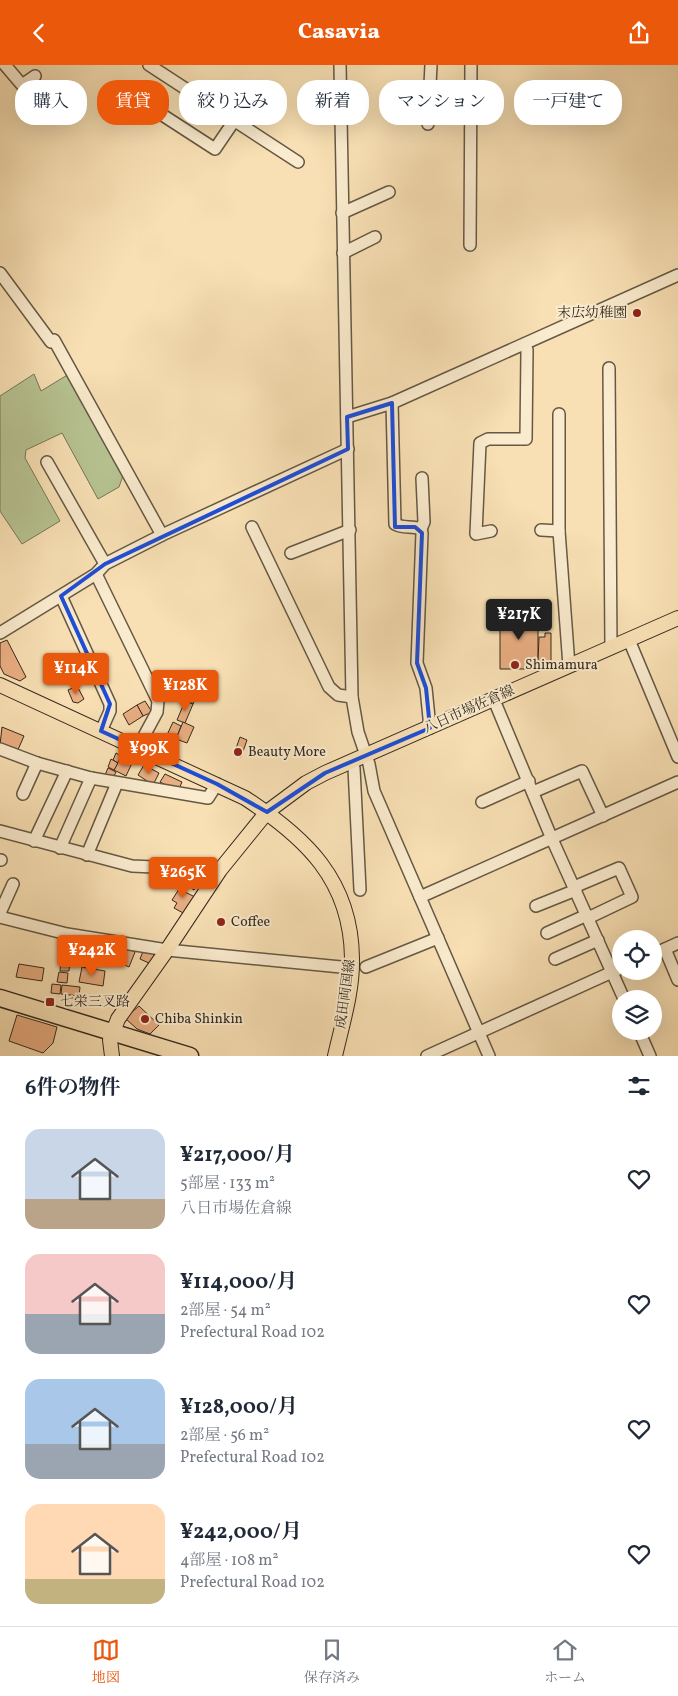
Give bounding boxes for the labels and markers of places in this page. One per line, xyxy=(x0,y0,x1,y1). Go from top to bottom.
place label: 末広幼稚園 xyxy=(557,304,627,323)
marker: 末広幼稚園 xyxy=(631,307,643,319)
pin: ¥217K xyxy=(484,599,554,641)
pin: ¥114K xyxy=(41,653,111,695)
place label: Shimamura xyxy=(525,656,598,675)
marker: Shimamura xyxy=(509,659,521,671)
pin: ¥128K xyxy=(150,669,220,712)
pin: ¥99K xyxy=(119,733,179,775)
place label: Beauty More xyxy=(248,743,326,762)
marker: Beauty More xyxy=(232,746,244,758)
pin: ¥265K xyxy=(148,857,218,899)
place label: Coffee xyxy=(231,913,271,932)
marker: Coffee xyxy=(215,916,227,928)
pin: ¥242K xyxy=(57,935,127,977)
place label: 七栄三叉路 xyxy=(60,993,130,1012)
marker: 七栄三叉路 xyxy=(44,996,56,1008)
place label: Chiba Shinkin xyxy=(155,1010,243,1029)
marker: Chiba Shinkin xyxy=(139,1013,151,1025)

